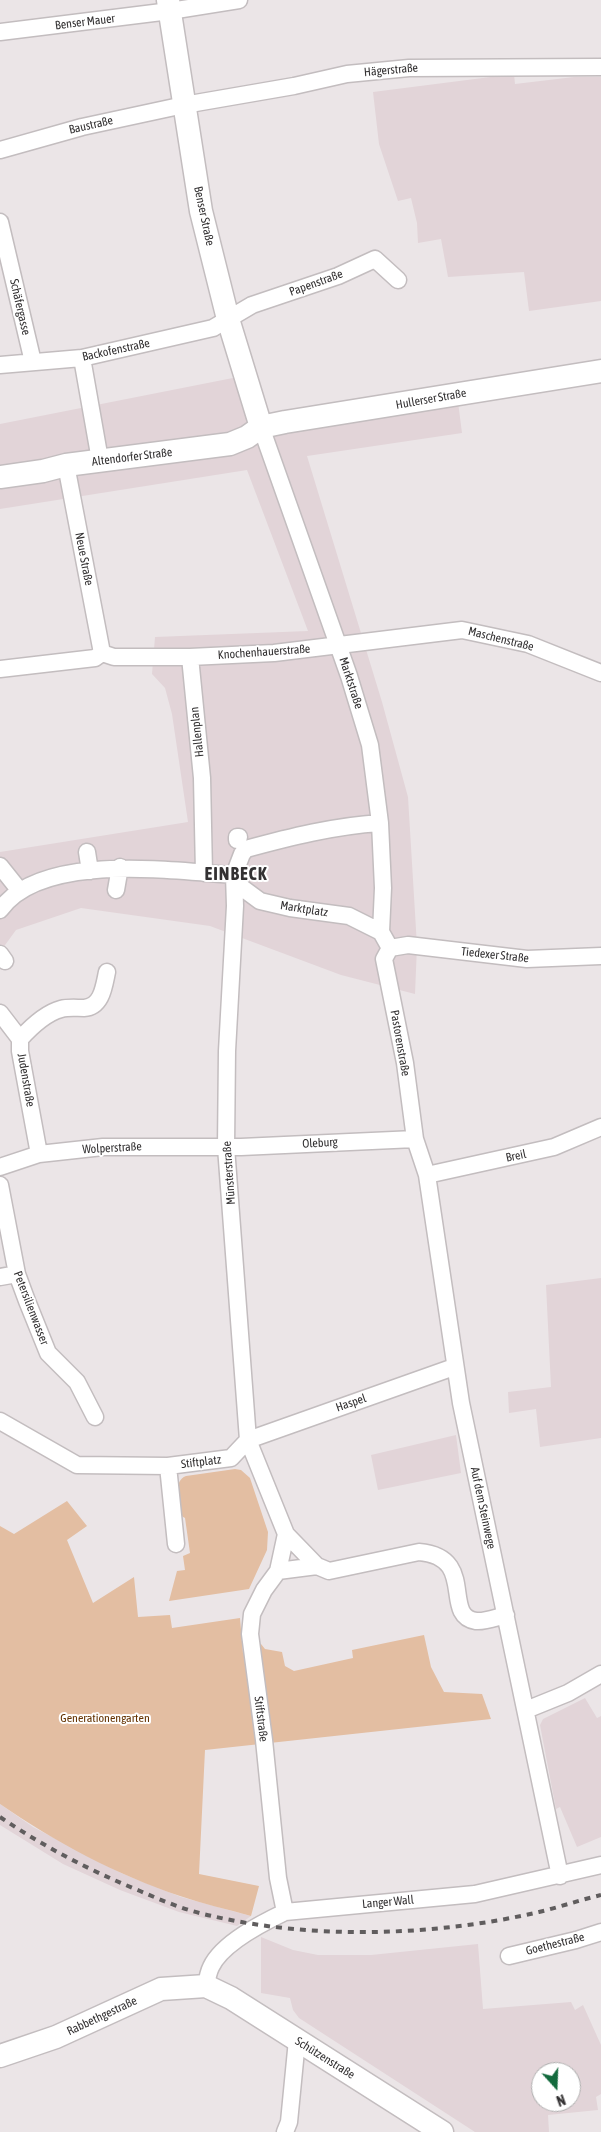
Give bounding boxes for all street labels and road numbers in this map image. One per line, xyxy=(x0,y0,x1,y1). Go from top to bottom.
street label: Benser Mauer xyxy=(54,11,116,33)
street label: Hägerstraße xyxy=(363,60,419,80)
street label: Baustraße xyxy=(68,113,114,137)
street label: Benser Straße xyxy=(191,185,217,247)
street label: Papenstraße xyxy=(287,267,345,299)
street label: Schäfergasse xyxy=(7,277,33,337)
street label: Backofenstraße xyxy=(81,336,151,364)
street label: Hullerser Straße xyxy=(395,386,467,412)
street label: Altendorfer Straße xyxy=(91,445,173,469)
street label: Neue Straße xyxy=(72,531,96,587)
street label: Maschenstraße xyxy=(467,624,535,654)
street label: Knochenhauerstraße xyxy=(217,642,311,662)
street label: Marktstraße xyxy=(336,655,366,711)
street label: Hallenplan xyxy=(187,706,207,758)
street label: Marktplatz xyxy=(279,898,329,920)
street label: Tiedexer Straße xyxy=(460,944,530,966)
street label: Pastorenstraße xyxy=(387,1009,413,1077)
street label: Judenstraße xyxy=(14,1052,38,1108)
street label: Oleburg xyxy=(302,1135,338,1151)
street label: Wolperstraße xyxy=(82,1139,142,1157)
street label: Münsterstraße xyxy=(220,1141,238,1205)
street label: Breil xyxy=(504,1147,528,1165)
street label: Petersilienwasser xyxy=(10,1269,52,1347)
street label: Haspel xyxy=(334,1391,368,1415)
street label: Stiftplatz xyxy=(180,1452,222,1472)
street label: Auf dem Steinwege xyxy=(467,1466,499,1550)
street label: Stiftstraße xyxy=(251,1695,271,1743)
street label: Langer Wall xyxy=(362,1893,414,1911)
street label: Goethestraße xyxy=(524,1930,586,1958)
street label: Rabbethgestraße xyxy=(65,1993,139,2039)
street label: Schützenstraße xyxy=(292,2034,358,2082)

